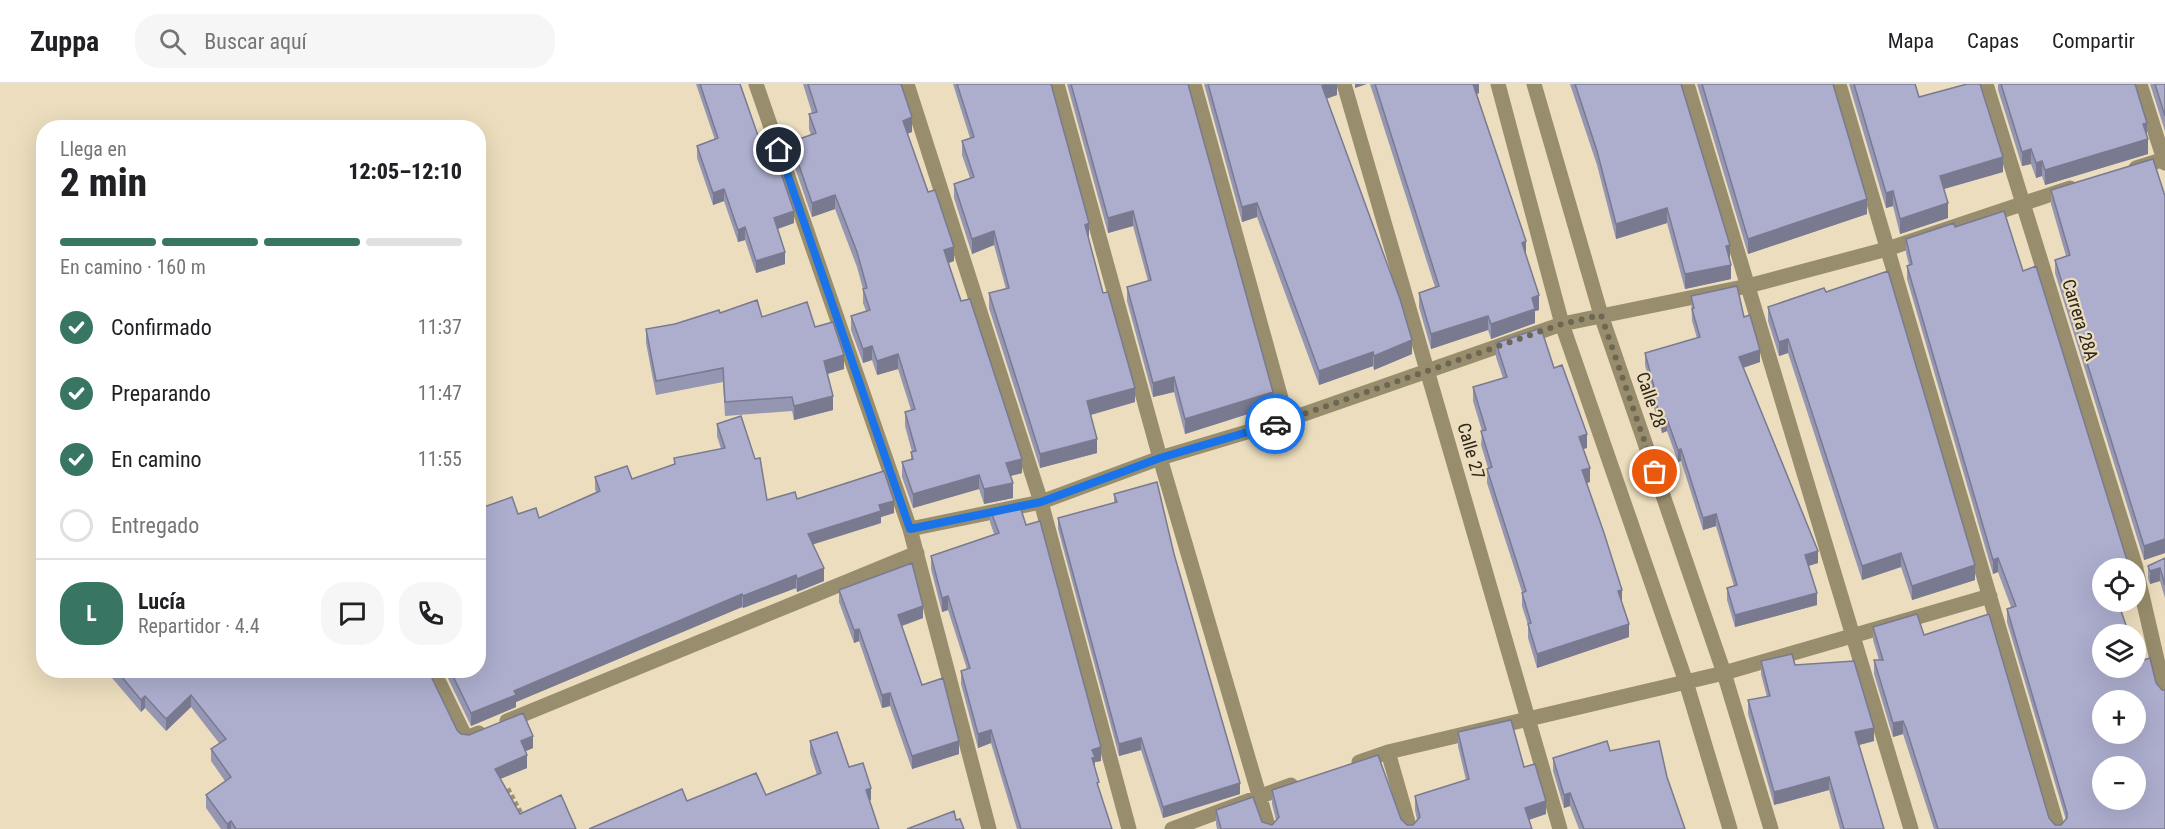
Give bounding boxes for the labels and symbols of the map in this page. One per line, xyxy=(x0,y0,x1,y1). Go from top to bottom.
pin xyxy=(753,124,804,175)
street label: Carrera 28A xyxy=(2058,277,2103,364)
street label: Calle 28 xyxy=(1632,369,1671,430)
courier xyxy=(1245,394,1305,454)
street label: Calle 27 xyxy=(1453,420,1490,481)
pin xyxy=(1629,446,1680,497)

